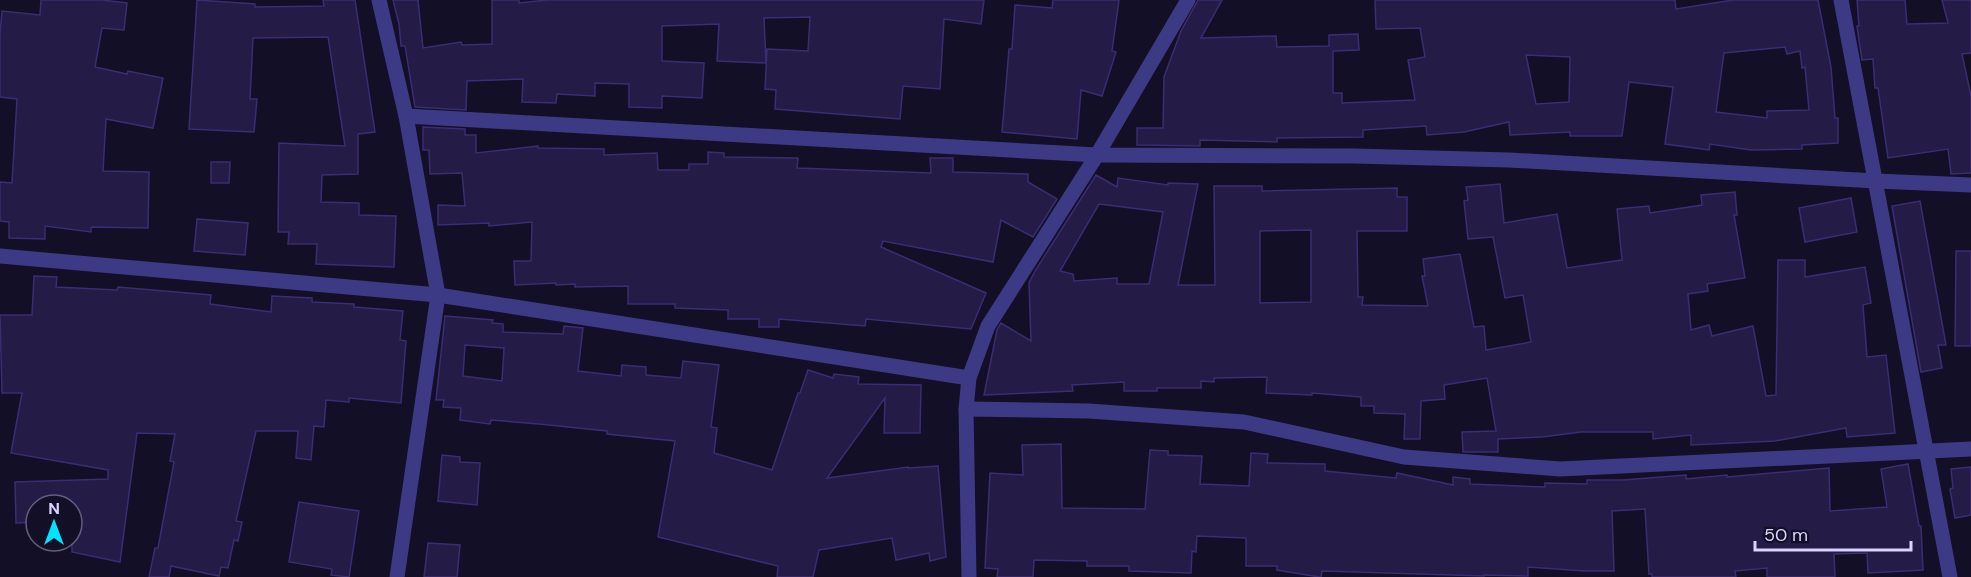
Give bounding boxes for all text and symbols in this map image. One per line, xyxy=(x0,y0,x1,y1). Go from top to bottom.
north arrow xyxy=(24,493,84,553)
text: N xyxy=(48,498,60,519)
scale bar xyxy=(1755,514,1911,552)
text: 50 m xyxy=(1764,523,1808,547)

